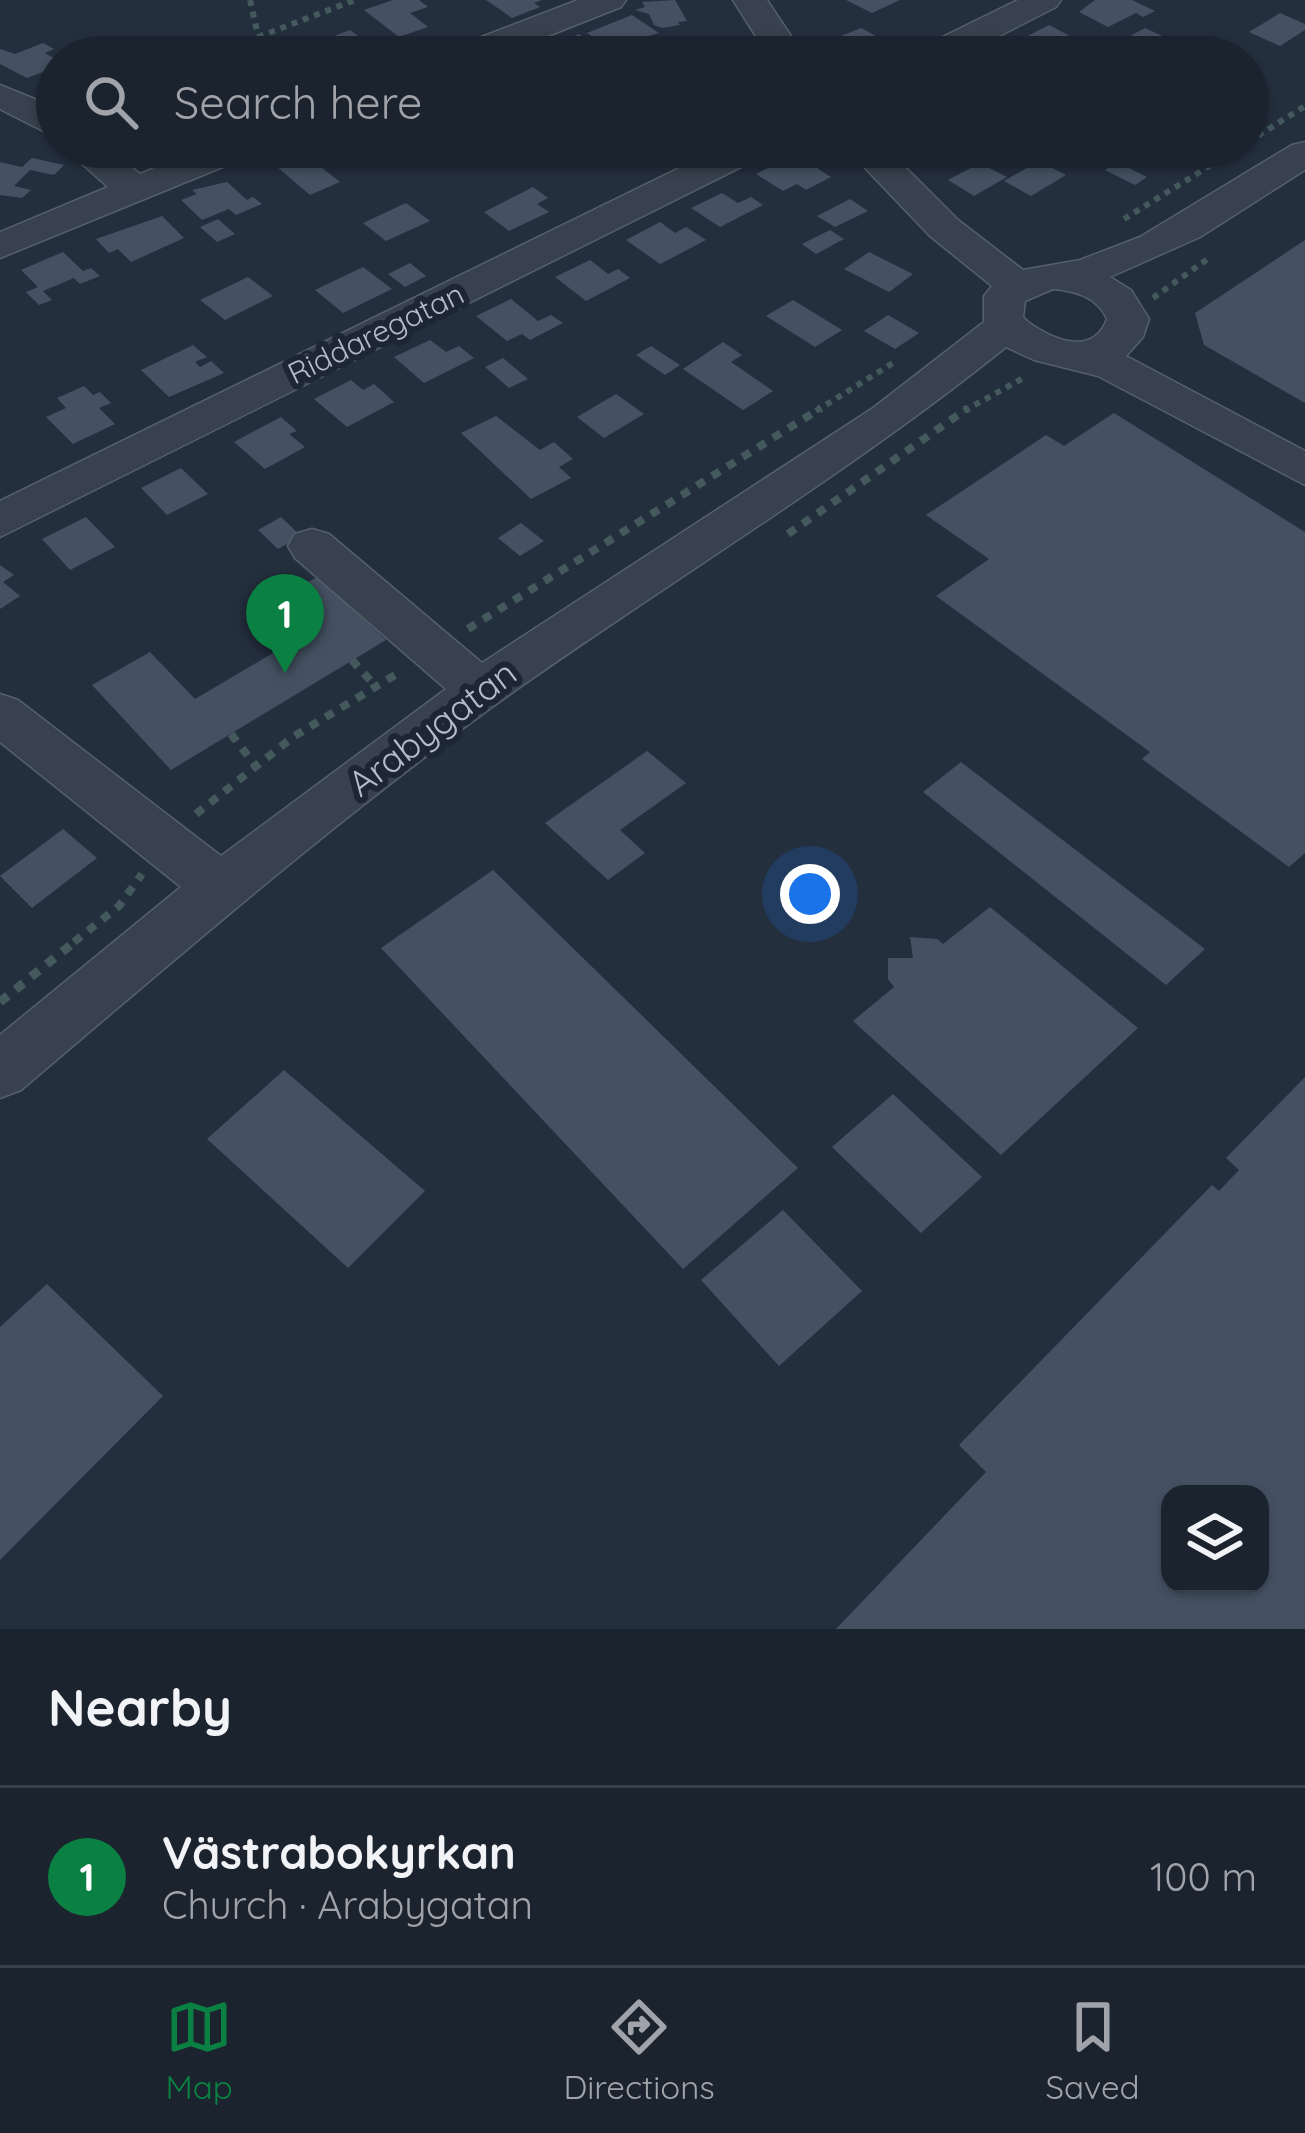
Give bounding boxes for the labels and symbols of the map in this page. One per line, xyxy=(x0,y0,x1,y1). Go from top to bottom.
street label: Riddaregatan xyxy=(281,274,470,392)
pin: 1 xyxy=(246,574,324,673)
street label: Arabygatan xyxy=(339,650,525,806)
your location xyxy=(780,864,840,924)

